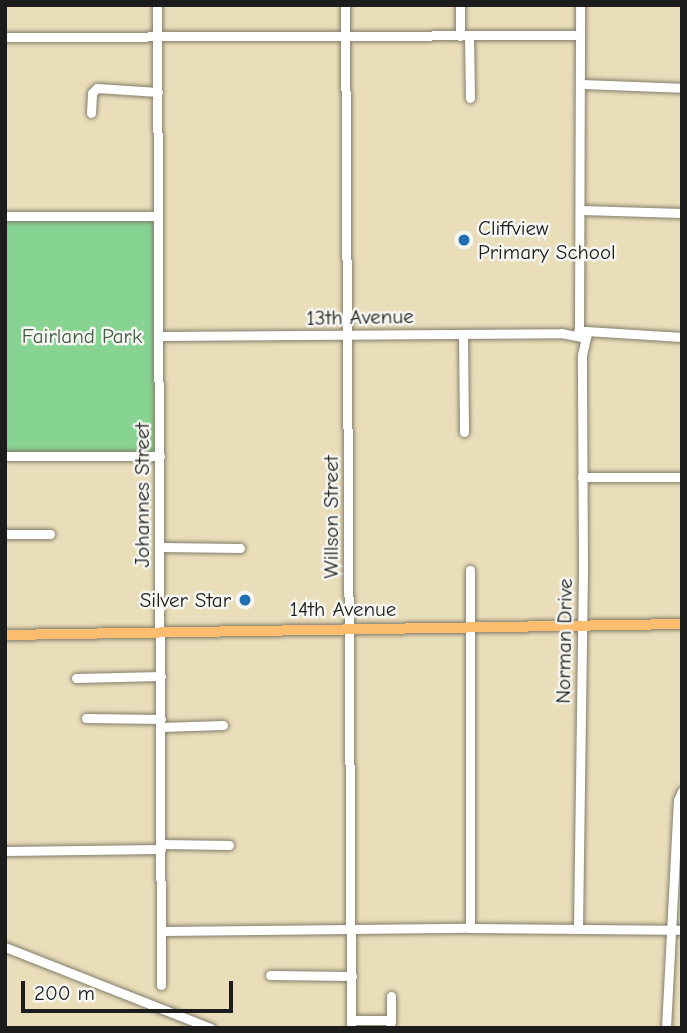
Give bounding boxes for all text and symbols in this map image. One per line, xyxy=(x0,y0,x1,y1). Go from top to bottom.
place label: Cliffview Primary School xyxy=(478,215,616,265)
marker: Cliffview Primary School xyxy=(456,232,472,248)
street label: 13th Avenue xyxy=(306,303,414,331)
park label: Fairland Park xyxy=(22,323,142,349)
street label: Johannes Street xyxy=(129,423,155,567)
street label: Willson Street xyxy=(318,455,344,579)
street label: Norman Drive xyxy=(550,578,578,704)
place label: Silver Star xyxy=(140,587,231,613)
marker: Silver Star xyxy=(237,592,253,608)
street label: 14th Avenue xyxy=(290,596,396,622)
scale bar xyxy=(24,967,236,1011)
text: 200 m xyxy=(34,981,95,1005)

